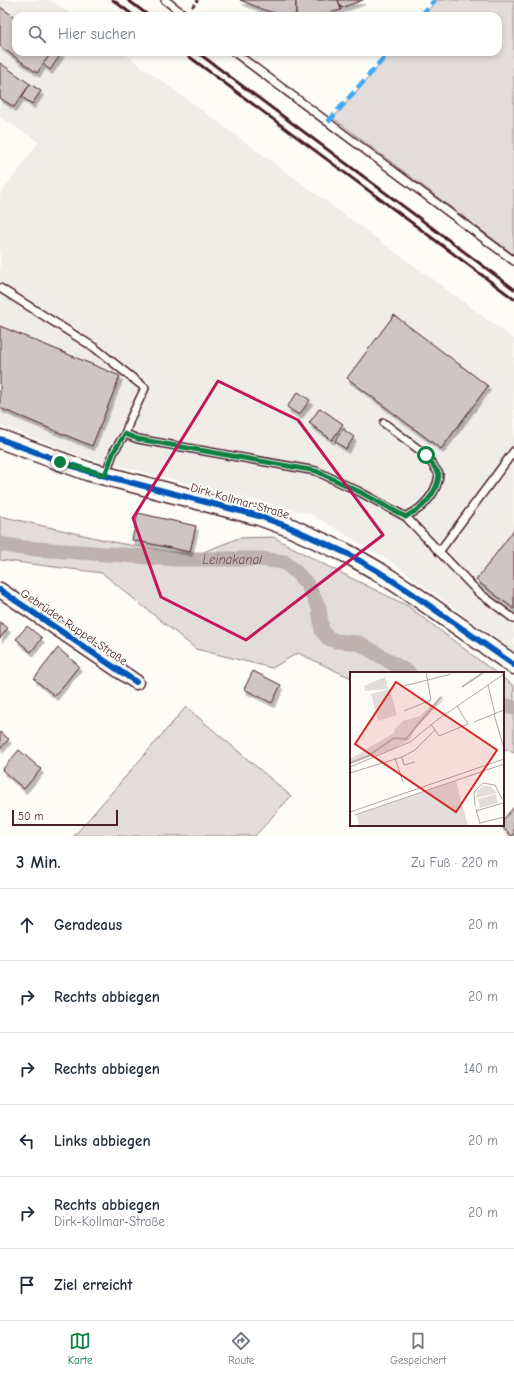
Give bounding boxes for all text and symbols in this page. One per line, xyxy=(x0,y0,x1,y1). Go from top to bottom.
search box xyxy=(12,12,502,56)
icon: search xyxy=(26,23,48,45)
text: Hier suchen xyxy=(58,25,136,43)
route start xyxy=(417,446,435,464)
route end xyxy=(51,453,69,471)
street label: Dirk-Kollmar-Straße xyxy=(189,480,291,522)
water label: Leinakanal xyxy=(202,551,263,567)
street label: Gebrüder-Ruppel-Straße xyxy=(18,586,130,668)
inset map xyxy=(350,672,504,826)
scale bar xyxy=(12,808,118,827)
text: 50 m xyxy=(18,810,43,823)
text: 3 Min. xyxy=(16,853,61,872)
text: Zu Fuß · 220 m xyxy=(411,855,498,870)
icon: ahead xyxy=(16,914,38,936)
text: Geradeaus xyxy=(54,916,122,934)
text: 20 m xyxy=(468,917,498,932)
icon: right xyxy=(16,986,38,1008)
text: Rechts abbiegen xyxy=(54,988,160,1006)
text: 20 m xyxy=(468,989,498,1004)
icon: right xyxy=(16,1058,38,1080)
text: Rechts abbiegen xyxy=(54,1060,160,1078)
text: 140 m xyxy=(464,1061,498,1076)
icon: left xyxy=(16,1130,38,1152)
text: Links abbiegen xyxy=(54,1132,151,1150)
text: 20 m xyxy=(468,1133,498,1148)
text: Rechts abbiegen xyxy=(54,1196,160,1214)
icon: right xyxy=(16,1202,38,1224)
text: 20 m xyxy=(468,1205,498,1220)
text: Dirk-Kollmar-Straße xyxy=(54,1214,165,1229)
icon: arrive xyxy=(16,1274,38,1296)
text: Ziel erreicht xyxy=(54,1276,132,1294)
tab: Karte xyxy=(68,1330,92,1367)
tab: Route xyxy=(228,1330,254,1367)
tab: Gespeichert xyxy=(390,1330,446,1367)

